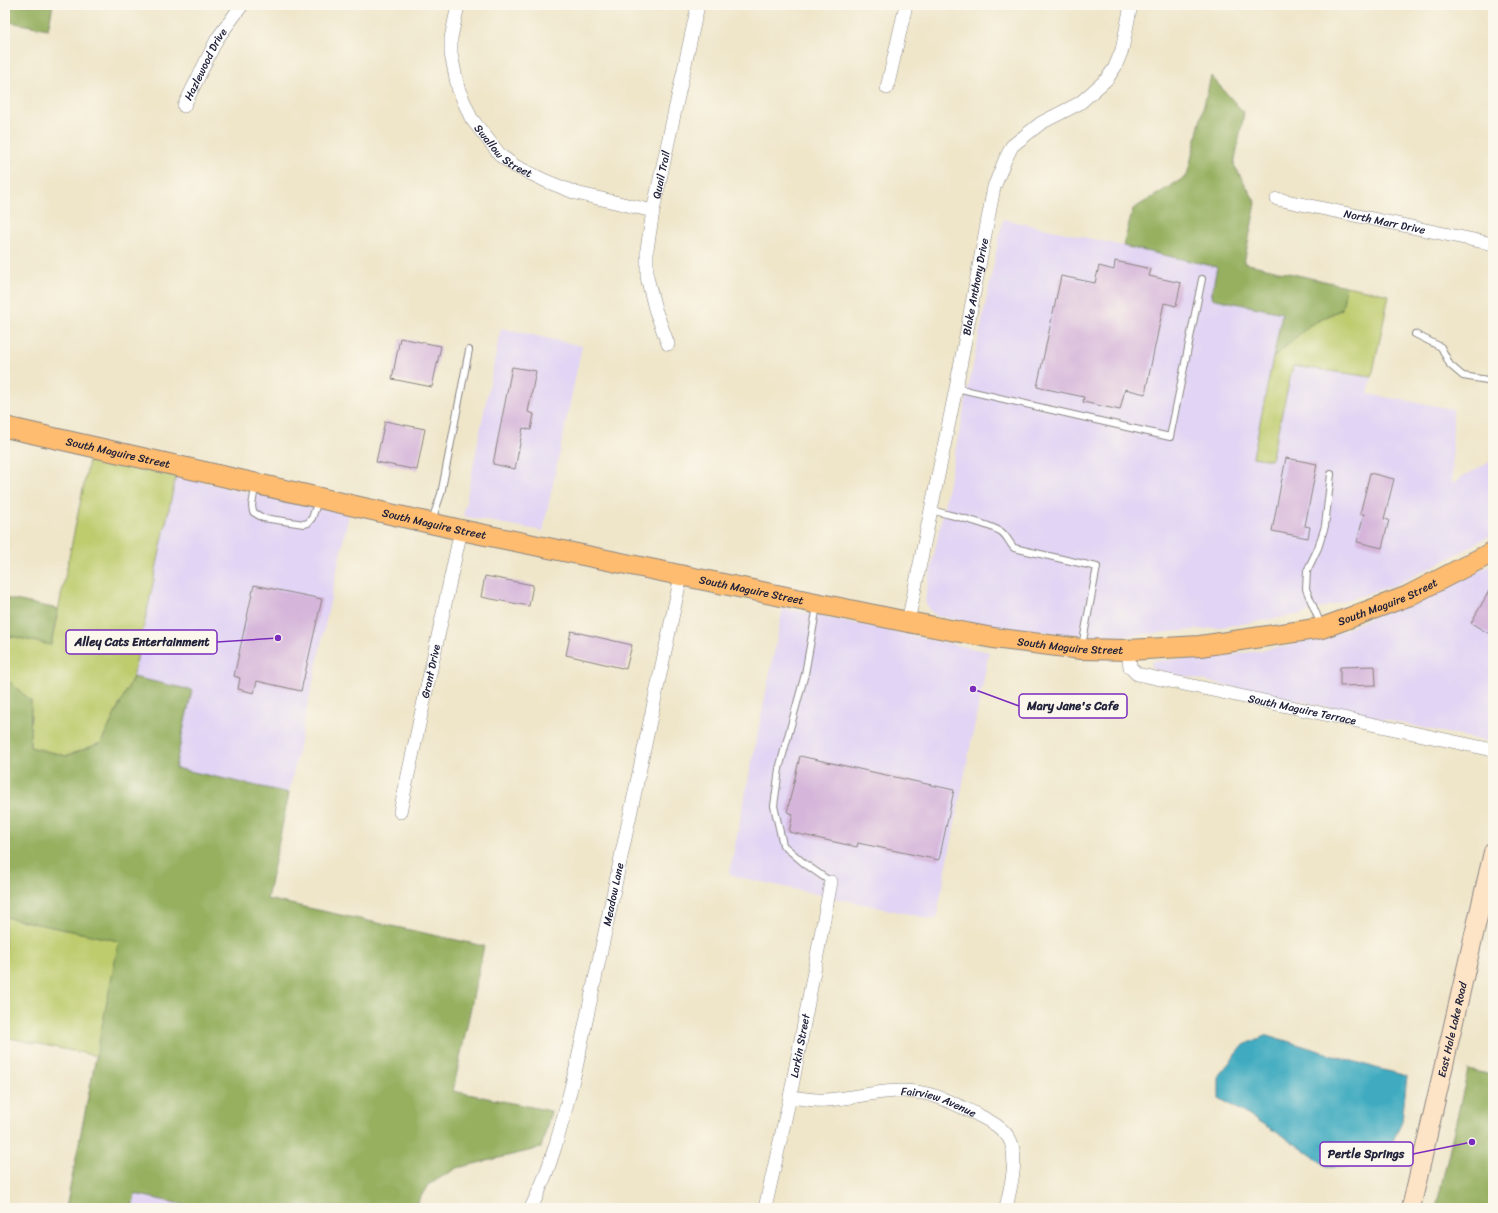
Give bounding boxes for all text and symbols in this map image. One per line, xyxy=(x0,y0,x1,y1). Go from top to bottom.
street label: Hazlewood Drive xyxy=(179,23,233,104)
street label: Swallow Street xyxy=(469,120,536,183)
street label: Quail Trail xyxy=(647,148,676,201)
street label: North Marr Drive xyxy=(1342,204,1427,240)
street label: Blake Anthony Drive xyxy=(957,236,994,337)
street label: South Maguire Street xyxy=(64,432,172,474)
street label: South Maguire Street xyxy=(380,503,488,545)
street label: South Maguire Street xyxy=(697,570,806,610)
street label: South Maguire Street xyxy=(1335,573,1441,631)
callout: Alley Cats Entertainment xyxy=(66,630,217,654)
text: Alley Cats Entertainment xyxy=(74,631,210,653)
street label: South Maguire Street xyxy=(1016,632,1124,660)
street label: Grant Drive xyxy=(416,642,446,700)
street label: South Maguire Terrace xyxy=(1246,689,1359,731)
callout: Mary Jane's Cafe xyxy=(1019,694,1127,718)
text: Mary Jane's Cafe xyxy=(1026,695,1120,717)
street label: Meadow Lane xyxy=(598,861,630,928)
street label: East Hale Lake Road xyxy=(1432,979,1473,1079)
street label: Larkin Street xyxy=(785,1012,816,1079)
street label: Fairview Avenue xyxy=(901,1082,980,1123)
callout: Pertle Springs xyxy=(1320,1142,1413,1166)
text: Pertle Springs xyxy=(1328,1143,1405,1165)

